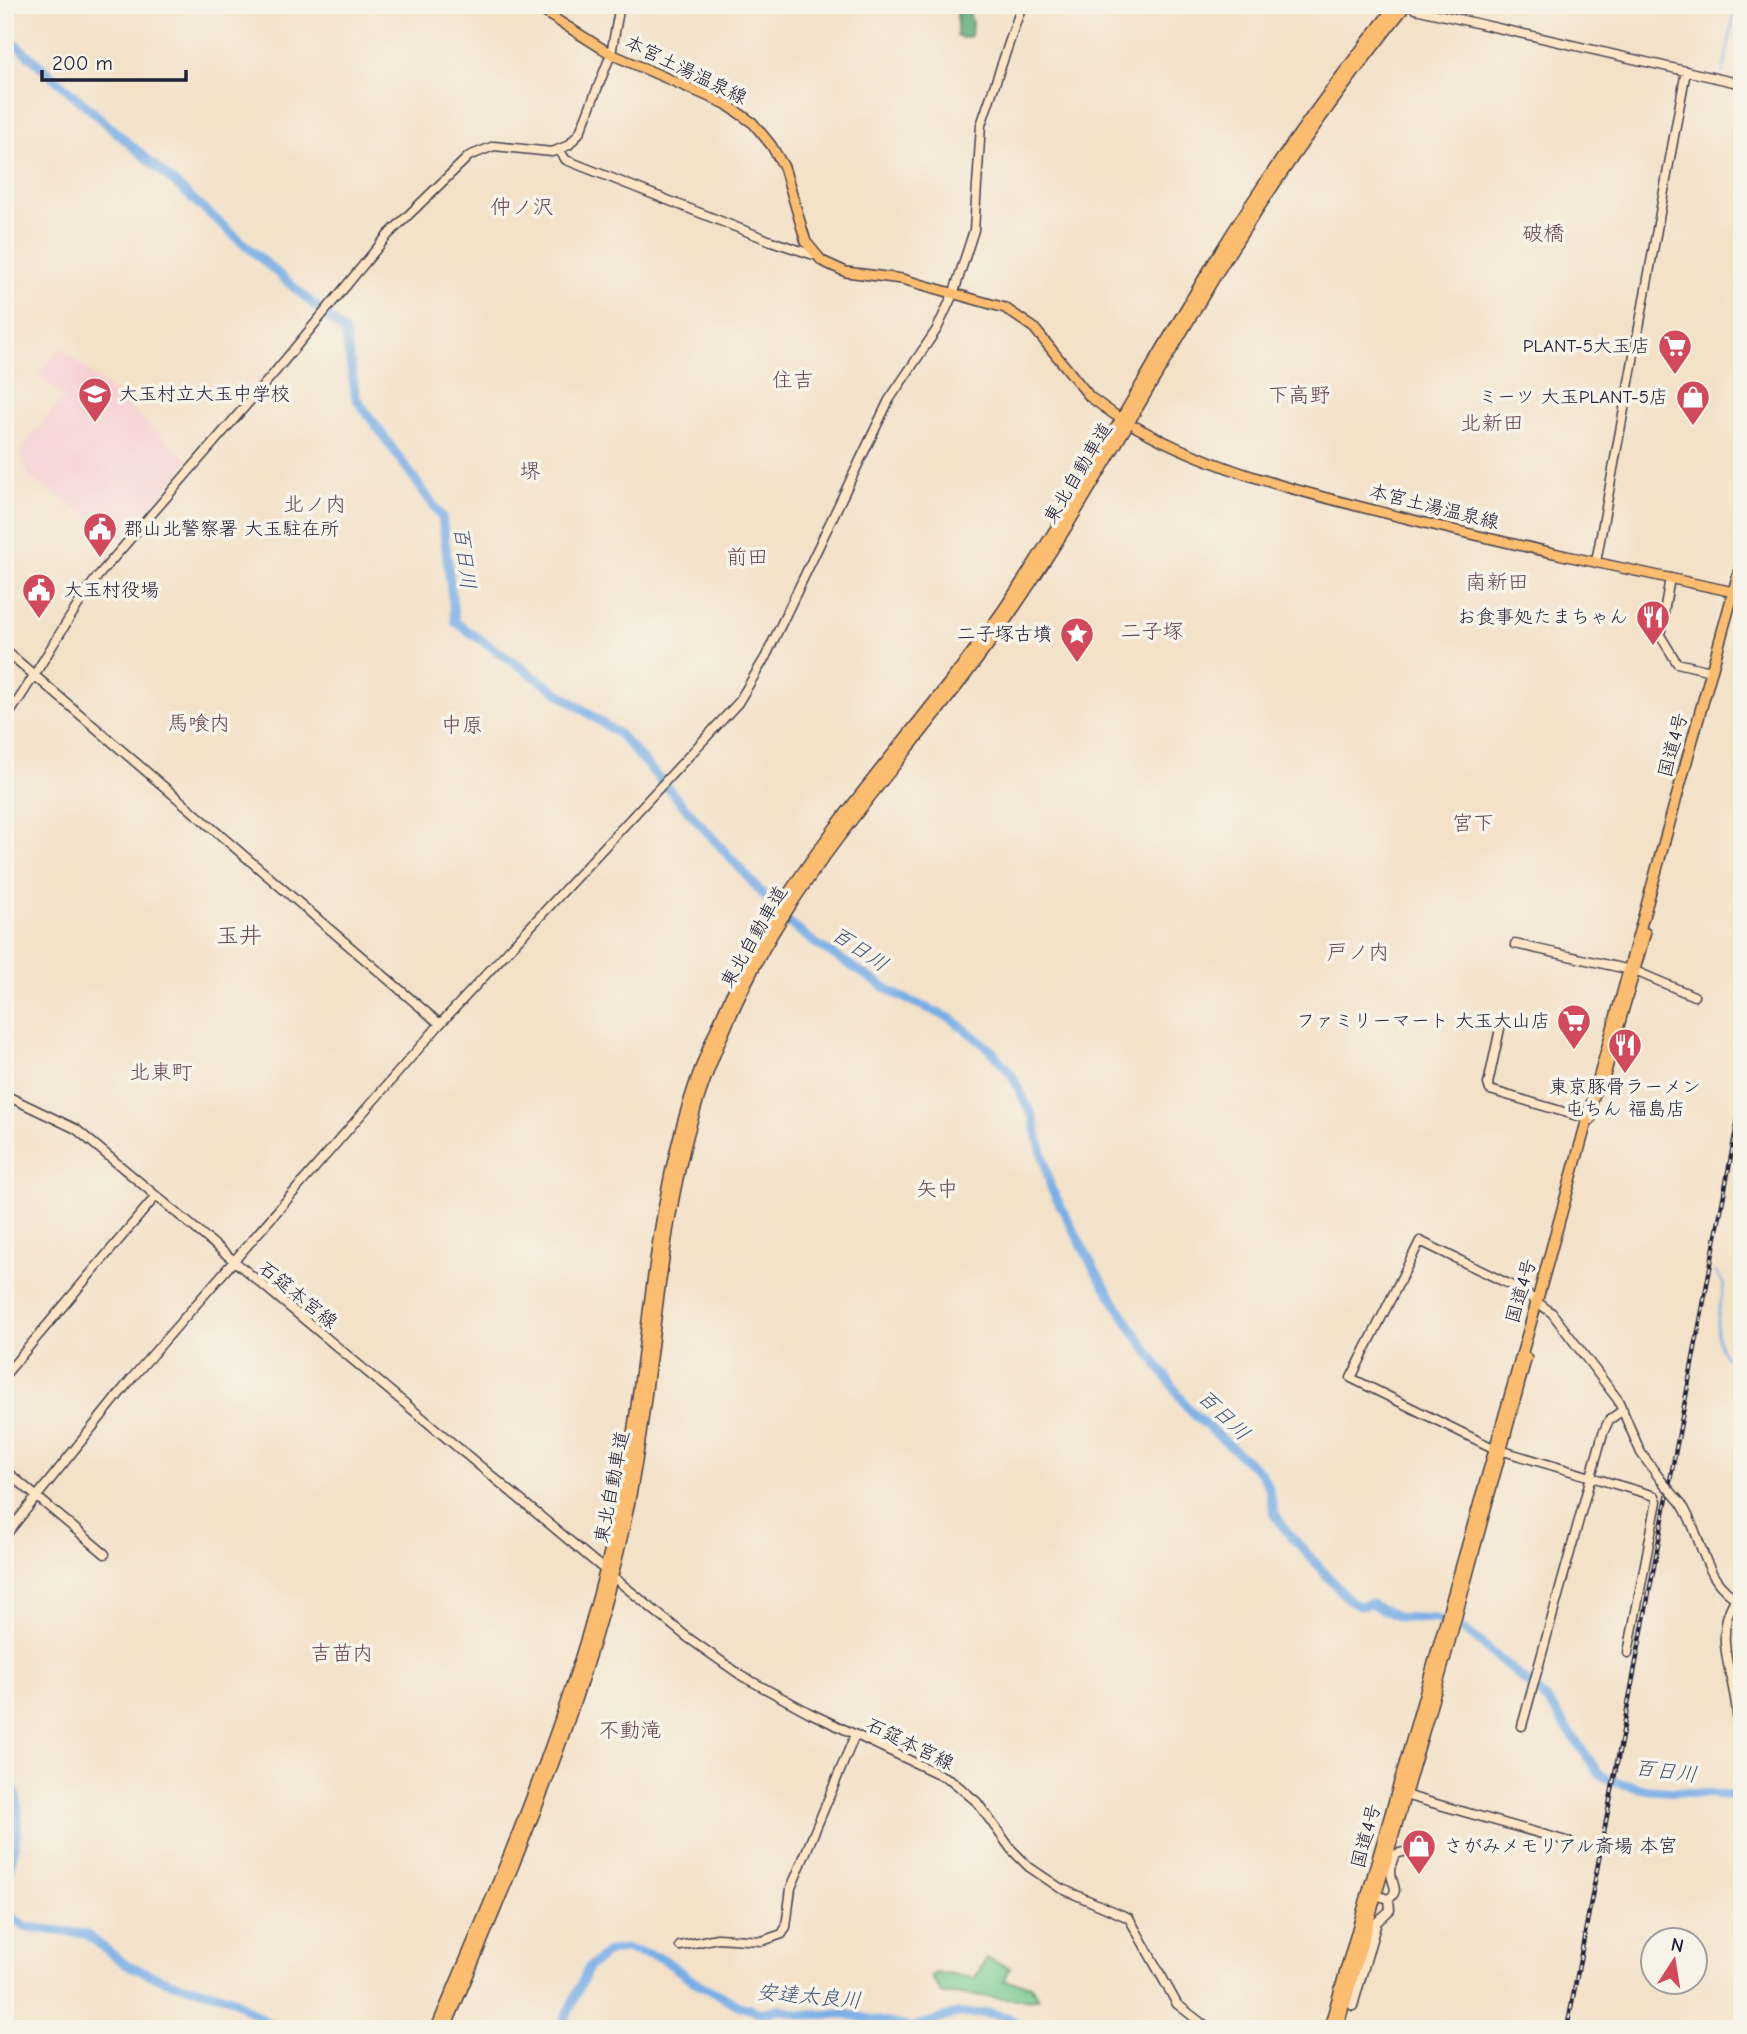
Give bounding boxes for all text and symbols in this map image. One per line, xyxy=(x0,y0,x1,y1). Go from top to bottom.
street label: 本宮土湯温泉線 xyxy=(621,31,751,109)
scale bar xyxy=(42,38,186,82)
text: 200 m xyxy=(52,51,113,75)
district label: 仲ノ沢 xyxy=(491,195,554,219)
district label: 破橋 xyxy=(1522,221,1564,245)
supermarket icon: PLANT-5大玉店 xyxy=(1656,327,1694,376)
place label: PLANT-5大玉店 xyxy=(1523,335,1650,357)
district label: 住吉 xyxy=(772,368,814,392)
school or university icon: 大玉村立大玉中学校 xyxy=(76,375,114,424)
shop icon: ミーツ 大玉PLANT-5店 xyxy=(1674,378,1712,427)
place label: 大玉村立大玉中学校 xyxy=(119,383,290,405)
district label: 下高野 xyxy=(1268,383,1331,407)
place label: ミーツ 大玉PLANT-5店 xyxy=(1478,386,1668,408)
district label: 北新田 xyxy=(1461,411,1524,435)
street label: 東北自動車道 xyxy=(1039,418,1117,528)
district label: 堺 xyxy=(520,459,541,483)
street label: 本宮土湯温泉線 xyxy=(1367,480,1501,534)
district label: 北ノ内 xyxy=(284,492,347,516)
public building icon: 郡山北警察署 大玉駐在所 xyxy=(81,510,119,559)
place label: 郡山北警察署 大玉駐在所 xyxy=(124,518,339,540)
water label: 百日川 xyxy=(449,525,481,591)
district label: 前田 xyxy=(726,545,768,569)
district label: 南新田 xyxy=(1466,570,1529,594)
public building icon: 大玉村役場 xyxy=(20,571,58,620)
place label: 大玉村役場 xyxy=(64,579,159,601)
restaurant icon: お食事処たまちゃん xyxy=(1634,598,1672,647)
place label: お食事処たまちゃん xyxy=(1457,606,1628,628)
place icon: 二子塚古墳 xyxy=(1058,615,1096,664)
district label: 二子塚 xyxy=(1121,619,1184,643)
place label: 二子塚古墳 xyxy=(957,623,1052,645)
street label: 国道4号 xyxy=(1654,710,1692,780)
district label: 馬喰内 xyxy=(168,711,231,735)
district label: 中原 xyxy=(441,713,483,737)
district label: 宮下 xyxy=(1452,811,1494,835)
street label: 東北自動車道 xyxy=(716,882,792,992)
water label: 百日川 xyxy=(827,921,893,977)
district label: 玉井 xyxy=(216,922,262,949)
district label: 戸ノ内 xyxy=(1327,940,1390,964)
supermarket icon: ファミリーマート 大玉大山店 xyxy=(1555,1002,1593,1051)
place label: ファミリーマート 大玉大山店 xyxy=(1296,1010,1550,1032)
restaurant icon: 東京豚骨ラーメン 屯ちん 福島店 xyxy=(1606,1026,1644,1075)
district label: 北東町 xyxy=(130,1060,193,1084)
place label: 東京豚骨ラーメン 屯ちん 福島店 xyxy=(1549,1076,1701,1120)
district label: 矢中 xyxy=(916,1177,958,1201)
street label: 国道4号 xyxy=(1501,1256,1541,1326)
street label: 石筵本宮線 xyxy=(254,1257,342,1333)
water label: 百日川 xyxy=(1193,1384,1255,1446)
street label: 東北自動車道 xyxy=(590,1429,634,1545)
district label: 吉苗内 xyxy=(311,1641,374,1665)
street label: 石筵本宮線 xyxy=(862,1713,958,1775)
district label: 不動滝 xyxy=(599,1718,662,1742)
water label: 百日川 xyxy=(1633,1755,1699,1787)
street label: 国道4号 xyxy=(1347,1801,1385,1871)
shop icon: さがみメモリアル斎場 本宮 xyxy=(1400,1827,1438,1876)
place label: さがみメモリアル斎場 本宮 xyxy=(1444,1835,1677,1857)
north arrow xyxy=(1638,1926,1708,1996)
text: N xyxy=(1669,1933,1686,1957)
water label: 安達太良川 xyxy=(756,1979,862,2013)

